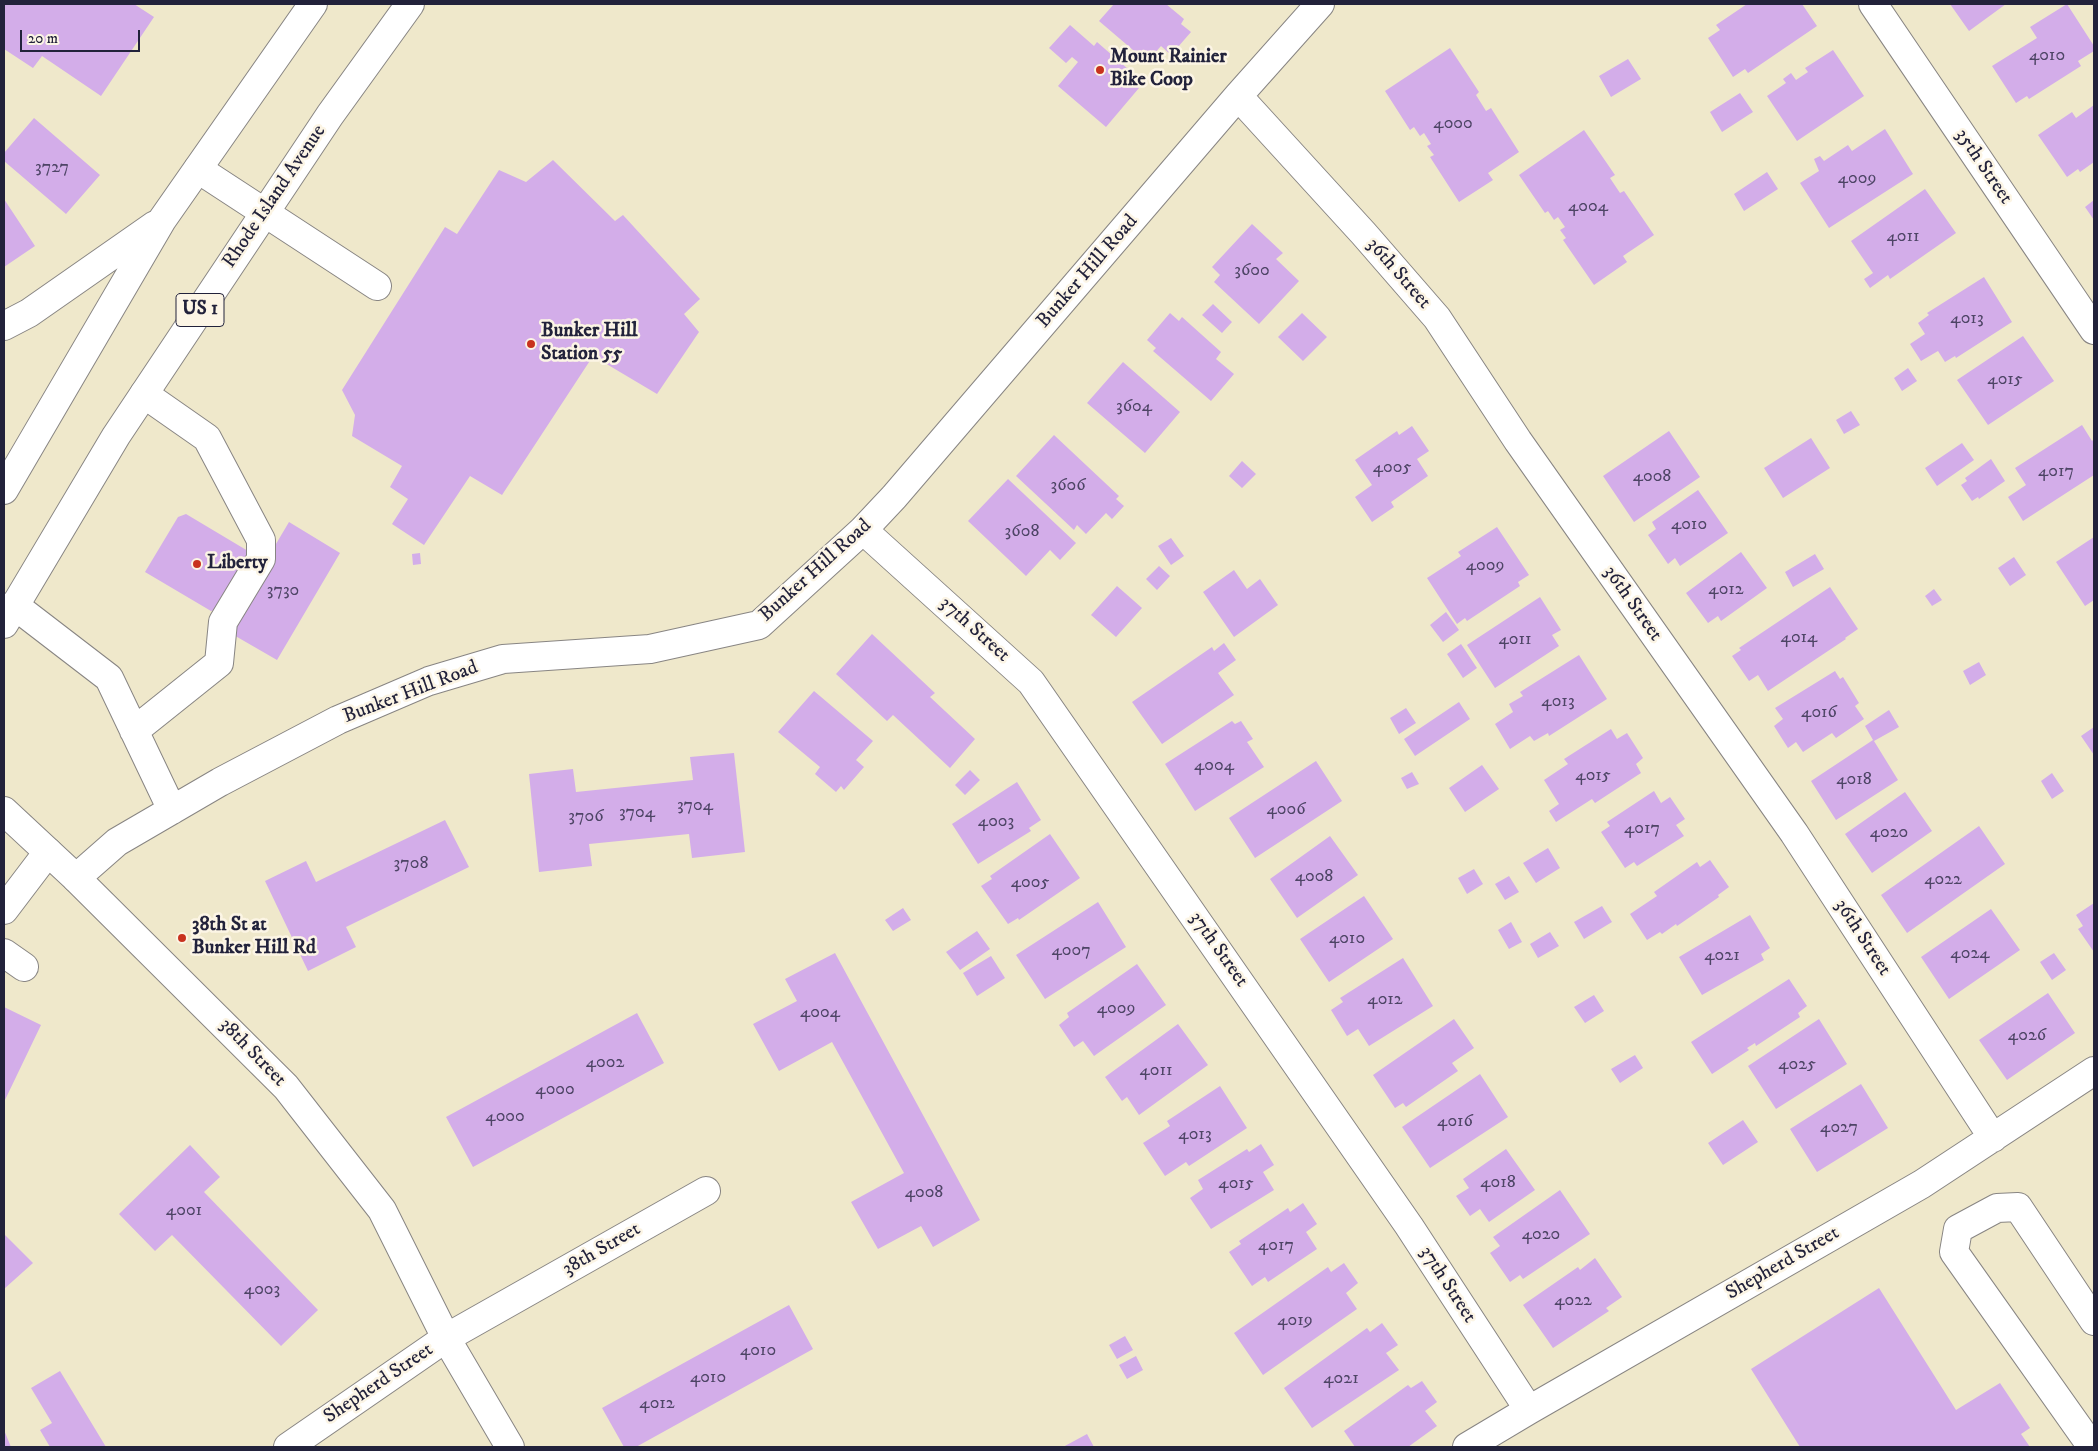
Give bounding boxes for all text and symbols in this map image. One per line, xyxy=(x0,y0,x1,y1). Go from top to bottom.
scale bar xyxy=(22,20,142,52)
text: 20 m xyxy=(28,29,58,48)
house number: 4010 xyxy=(2029,45,2065,67)
place label: Mount Rainier Bike Coop xyxy=(1110,46,1227,93)
marker: Mount Rainier Bike Coop xyxy=(1094,64,1106,76)
house number: 4000 xyxy=(1433,113,1473,135)
street label: Rhode Island Avenue xyxy=(218,121,332,273)
street label: 35th Street xyxy=(1949,125,2017,209)
house number: 3727 xyxy=(35,157,69,179)
house number: 4009 xyxy=(1838,168,1876,190)
house number: 4004 xyxy=(1568,196,1608,218)
street label: Bunker Hill Road xyxy=(1032,210,1144,334)
house number: 4011 xyxy=(1886,226,1920,248)
street label: 36th Street xyxy=(1361,234,1435,314)
house number: 3600 xyxy=(1234,260,1270,282)
road number: US 1 xyxy=(176,294,224,326)
house number: 4013 xyxy=(1950,308,1984,330)
place label: Bunker Hill Station 55 xyxy=(541,320,637,367)
marker: Bunker Hill Station 55 xyxy=(525,338,537,350)
house number: 4015 xyxy=(1987,369,2023,391)
house number: 3604 xyxy=(1116,396,1152,418)
house number: 4005 xyxy=(1373,457,1411,479)
house number: 4017 xyxy=(2038,461,2074,483)
house number: 4008 xyxy=(1633,466,1671,488)
house number: 3606 xyxy=(1050,475,1086,497)
house number: 4010 xyxy=(1671,514,1707,536)
street label: Bunker Hill Road xyxy=(755,515,877,627)
house number: 3608 xyxy=(1005,521,1039,543)
place label: Liberty xyxy=(207,552,268,576)
house number: 4009 xyxy=(1466,555,1504,577)
marker: Liberty xyxy=(191,558,203,570)
street label: 36th Street xyxy=(1597,562,1667,646)
house number: 4012 xyxy=(1708,579,1744,601)
house number: 3730 xyxy=(267,580,299,602)
street label: 37th Street xyxy=(934,592,1014,668)
house number: 4014 xyxy=(1781,627,1817,649)
house number: 4011 xyxy=(1498,629,1532,651)
street label: Bunker Hill Road xyxy=(340,656,482,730)
house number: 4013 xyxy=(1541,691,1575,713)
house number: 4016 xyxy=(1801,702,1837,724)
house number: 4004 xyxy=(1194,755,1234,777)
house number: 4015 xyxy=(1575,765,1611,787)
house number: 4018 xyxy=(1836,769,1872,791)
house number: 3704 xyxy=(677,795,713,817)
house number: 4006 xyxy=(1266,799,1306,821)
house number: 3704 xyxy=(619,802,655,824)
house number: 3706 xyxy=(568,806,604,828)
house number: 4003 xyxy=(978,811,1014,833)
house number: 4017 xyxy=(1624,818,1660,840)
house number: 4020 xyxy=(1870,822,1908,844)
house number: 3708 xyxy=(394,853,428,875)
house number: 4008 xyxy=(1295,866,1333,888)
house number: 4022 xyxy=(1924,869,1962,891)
house number: 4005 xyxy=(1011,872,1049,894)
street label: 36th Street xyxy=(1828,895,1896,981)
street label: 37th Street xyxy=(1183,908,1253,992)
place label: 38th St at Bunker Hill Rd xyxy=(192,914,316,961)
house number: 4010 xyxy=(1329,928,1365,950)
marker: 38th St at Bunker Hill Rd xyxy=(176,932,188,944)
house number: 4007 xyxy=(1051,940,1091,962)
house number: 4024 xyxy=(1950,943,1990,965)
house number: 4021 xyxy=(1704,945,1740,967)
house number: 4012 xyxy=(1367,989,1403,1011)
house number: 4009 xyxy=(1097,998,1135,1020)
house number: 4004 xyxy=(800,1002,840,1024)
street label: 38th Street xyxy=(214,1014,290,1092)
house number: 4026 xyxy=(2008,1025,2046,1047)
house number: 4002 xyxy=(586,1052,624,1074)
house number: 4025 xyxy=(1778,1054,1816,1076)
house number: 4011 xyxy=(1139,1060,1173,1082)
house number: 4000 xyxy=(535,1079,575,1101)
house number: 4000 xyxy=(485,1106,525,1128)
house number: 4016 xyxy=(1437,1111,1473,1133)
house number: 4027 xyxy=(1820,1117,1858,1139)
house number: 4013 xyxy=(1178,1124,1212,1146)
house number: 4018 xyxy=(1480,1172,1516,1194)
house number: 4015 xyxy=(1218,1173,1254,1195)
house number: 4008 xyxy=(905,1182,943,1204)
house number: 4001 xyxy=(166,1200,202,1222)
street label: 38th Street xyxy=(559,1218,645,1282)
street label: Shepherd Street xyxy=(1722,1222,1844,1306)
house number: 4020 xyxy=(1522,1224,1560,1246)
house number: 4017 xyxy=(1258,1235,1294,1257)
street label: 37th Street xyxy=(1413,1242,1481,1328)
house number: 4003 xyxy=(244,1279,280,1301)
house number: 4022 xyxy=(1554,1290,1592,1312)
house number: 4019 xyxy=(1277,1310,1313,1332)
street label: Shepherd Street xyxy=(320,1339,438,1429)
house number: 4010 xyxy=(740,1340,776,1362)
house number: 4010 xyxy=(690,1367,726,1389)
house number: 4021 xyxy=(1323,1368,1359,1390)
house number: 4012 xyxy=(639,1393,675,1415)

